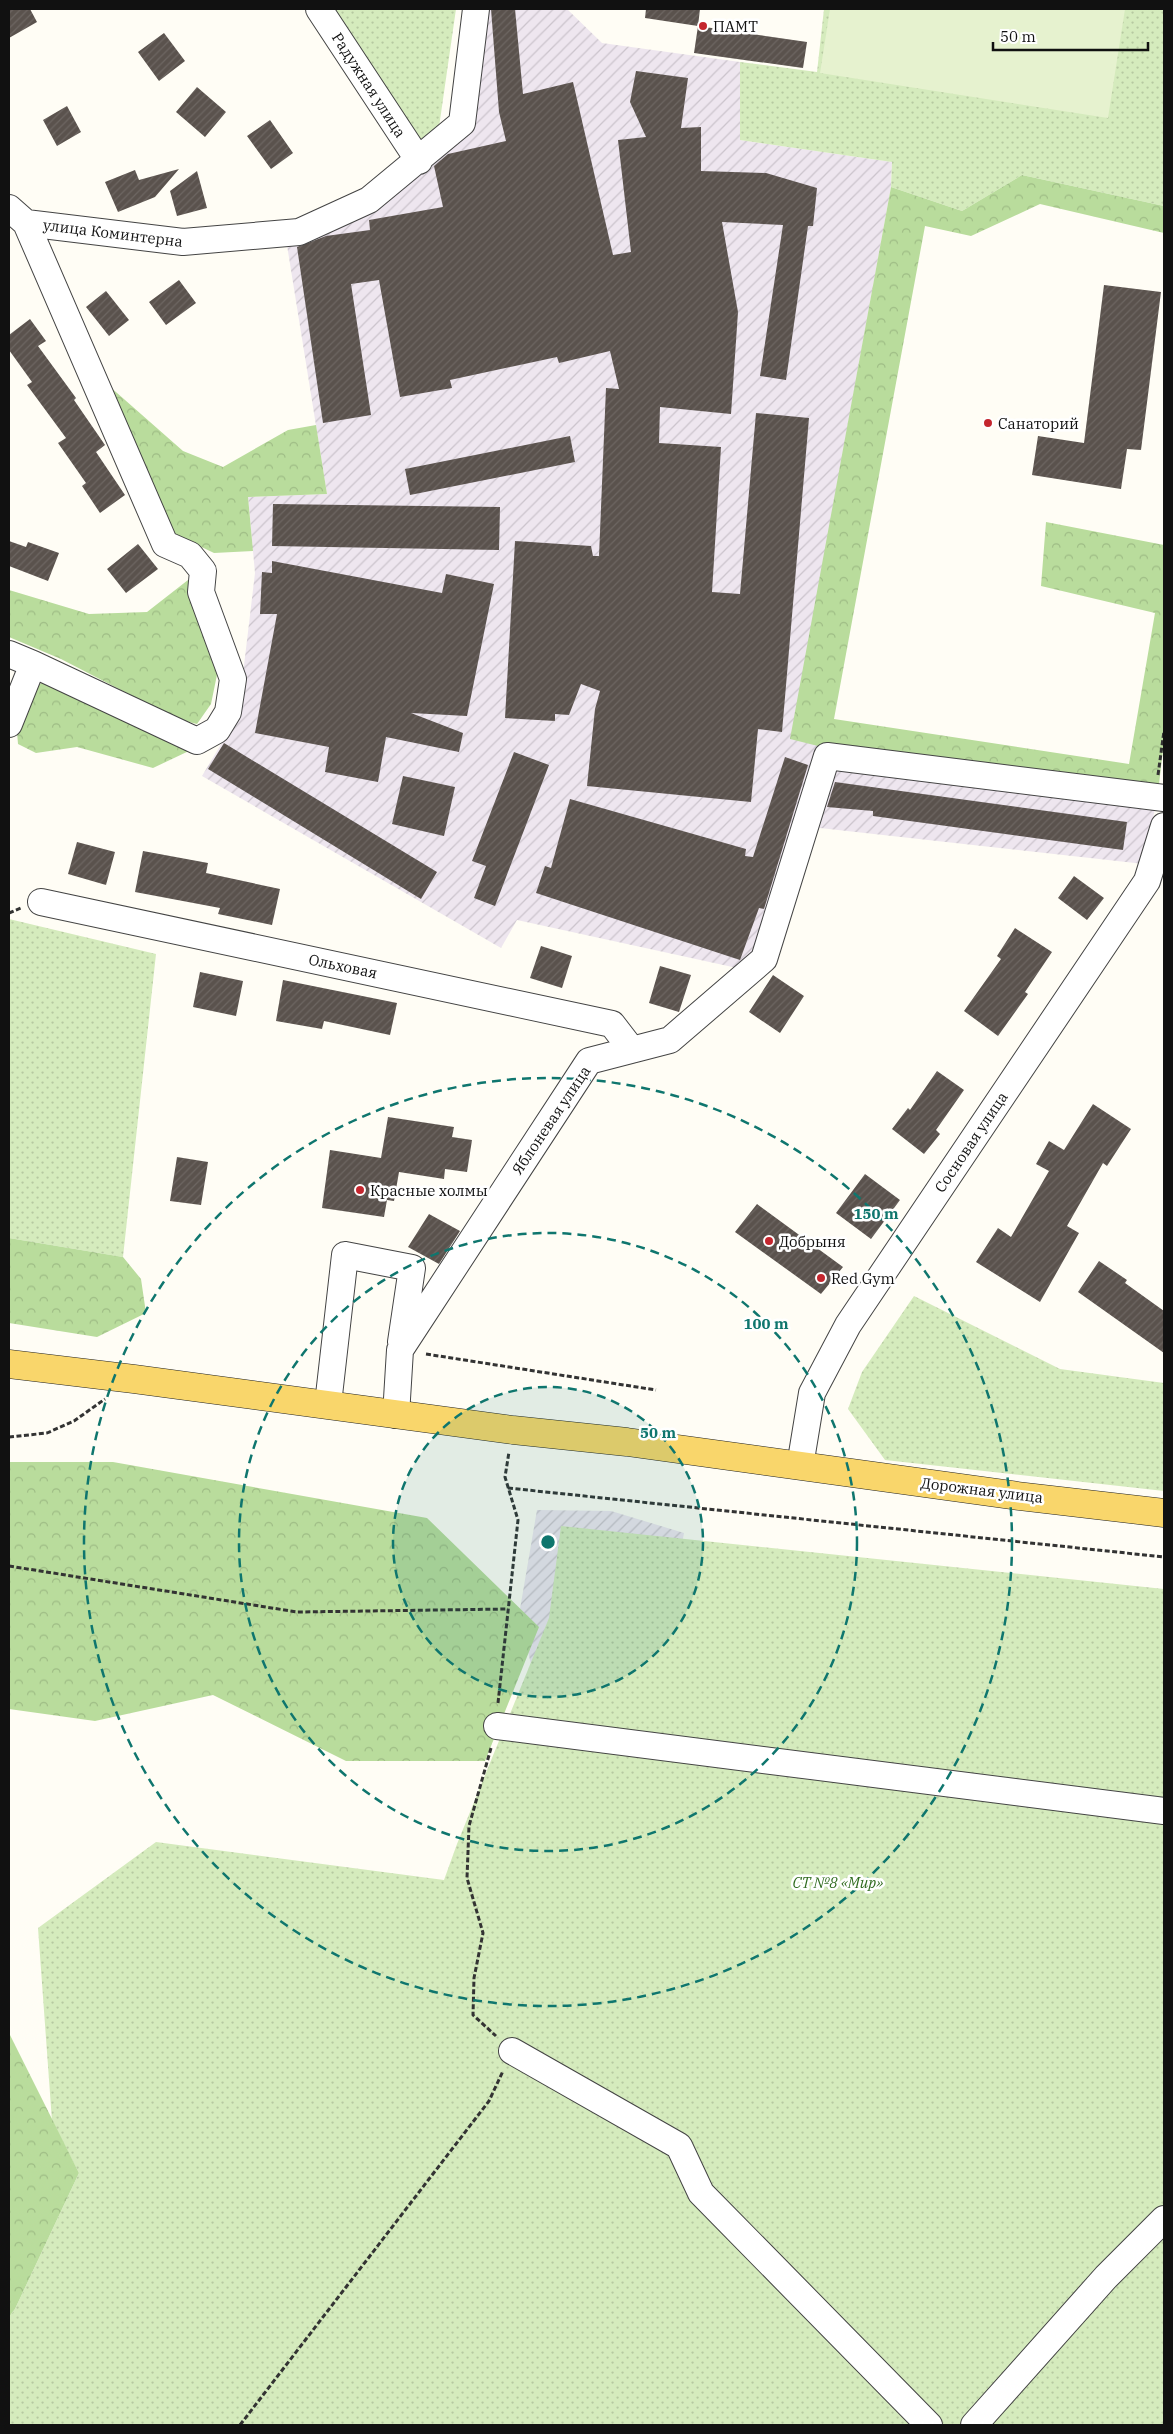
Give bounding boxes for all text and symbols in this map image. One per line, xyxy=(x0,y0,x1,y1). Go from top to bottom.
place label: ПАМТ xyxy=(713,17,758,36)
marker: ПАМТ xyxy=(697,20,709,32)
scale bar xyxy=(993,20,1148,52)
text: 50 m xyxy=(1000,27,1036,46)
street label: Радужная улица xyxy=(328,29,410,141)
street label: улица Коминтерна xyxy=(42,215,184,251)
place label: Санаторий xyxy=(998,414,1079,433)
marker: Санаторий xyxy=(982,417,994,429)
street label: Ольховая xyxy=(307,949,379,983)
street label: Яблоневая улица xyxy=(508,1062,594,1178)
street label: Сосновая улица xyxy=(930,1088,1012,1196)
place label: Красные холмы xyxy=(370,1181,488,1200)
marker: Красные холмы xyxy=(354,1184,366,1196)
text: 150 m xyxy=(853,1204,899,1223)
place label: Добрыня xyxy=(779,1232,846,1251)
marker: Добрыня xyxy=(763,1235,775,1247)
place label: Red Gym xyxy=(831,1269,895,1288)
marker: Red Gym xyxy=(815,1272,827,1284)
text: 100 m xyxy=(743,1314,789,1333)
text: 50 m xyxy=(640,1423,676,1442)
street label: Дорожная улица xyxy=(920,1473,1044,1507)
centre of rings xyxy=(539,1533,557,1551)
park label: СТ №8 «Мир» xyxy=(793,1873,883,1892)

